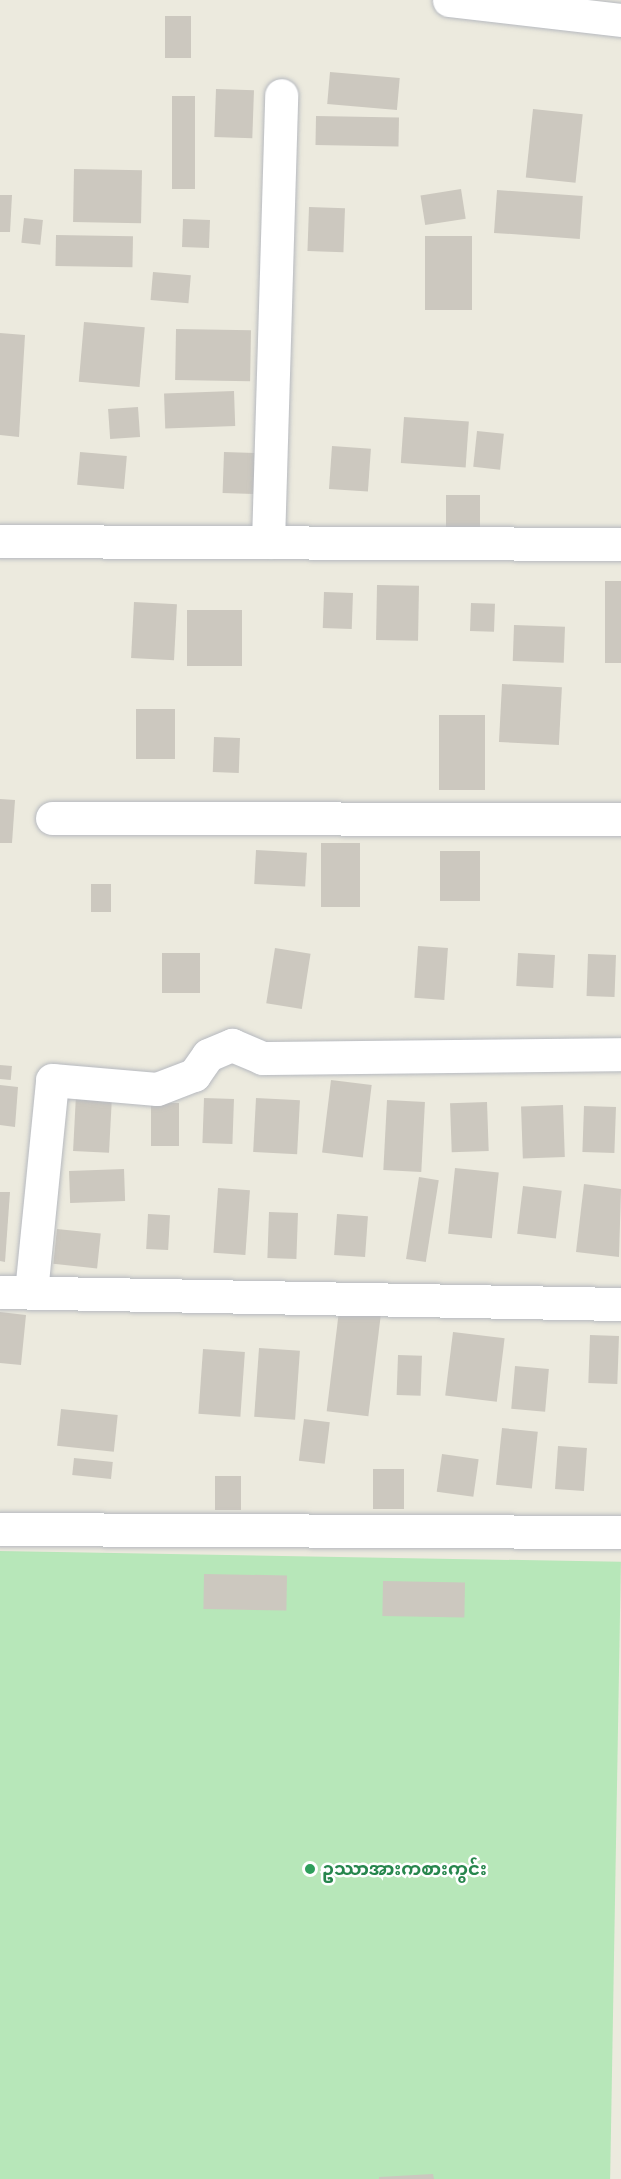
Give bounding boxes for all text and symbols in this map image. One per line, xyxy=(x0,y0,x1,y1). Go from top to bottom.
place label: ဥဿာ‌အားကစားကွင်း xyxy=(322,1858,487,1880)
marker: ဥဿာ‌အားကစားကွင်း xyxy=(303,1862,317,1876)

